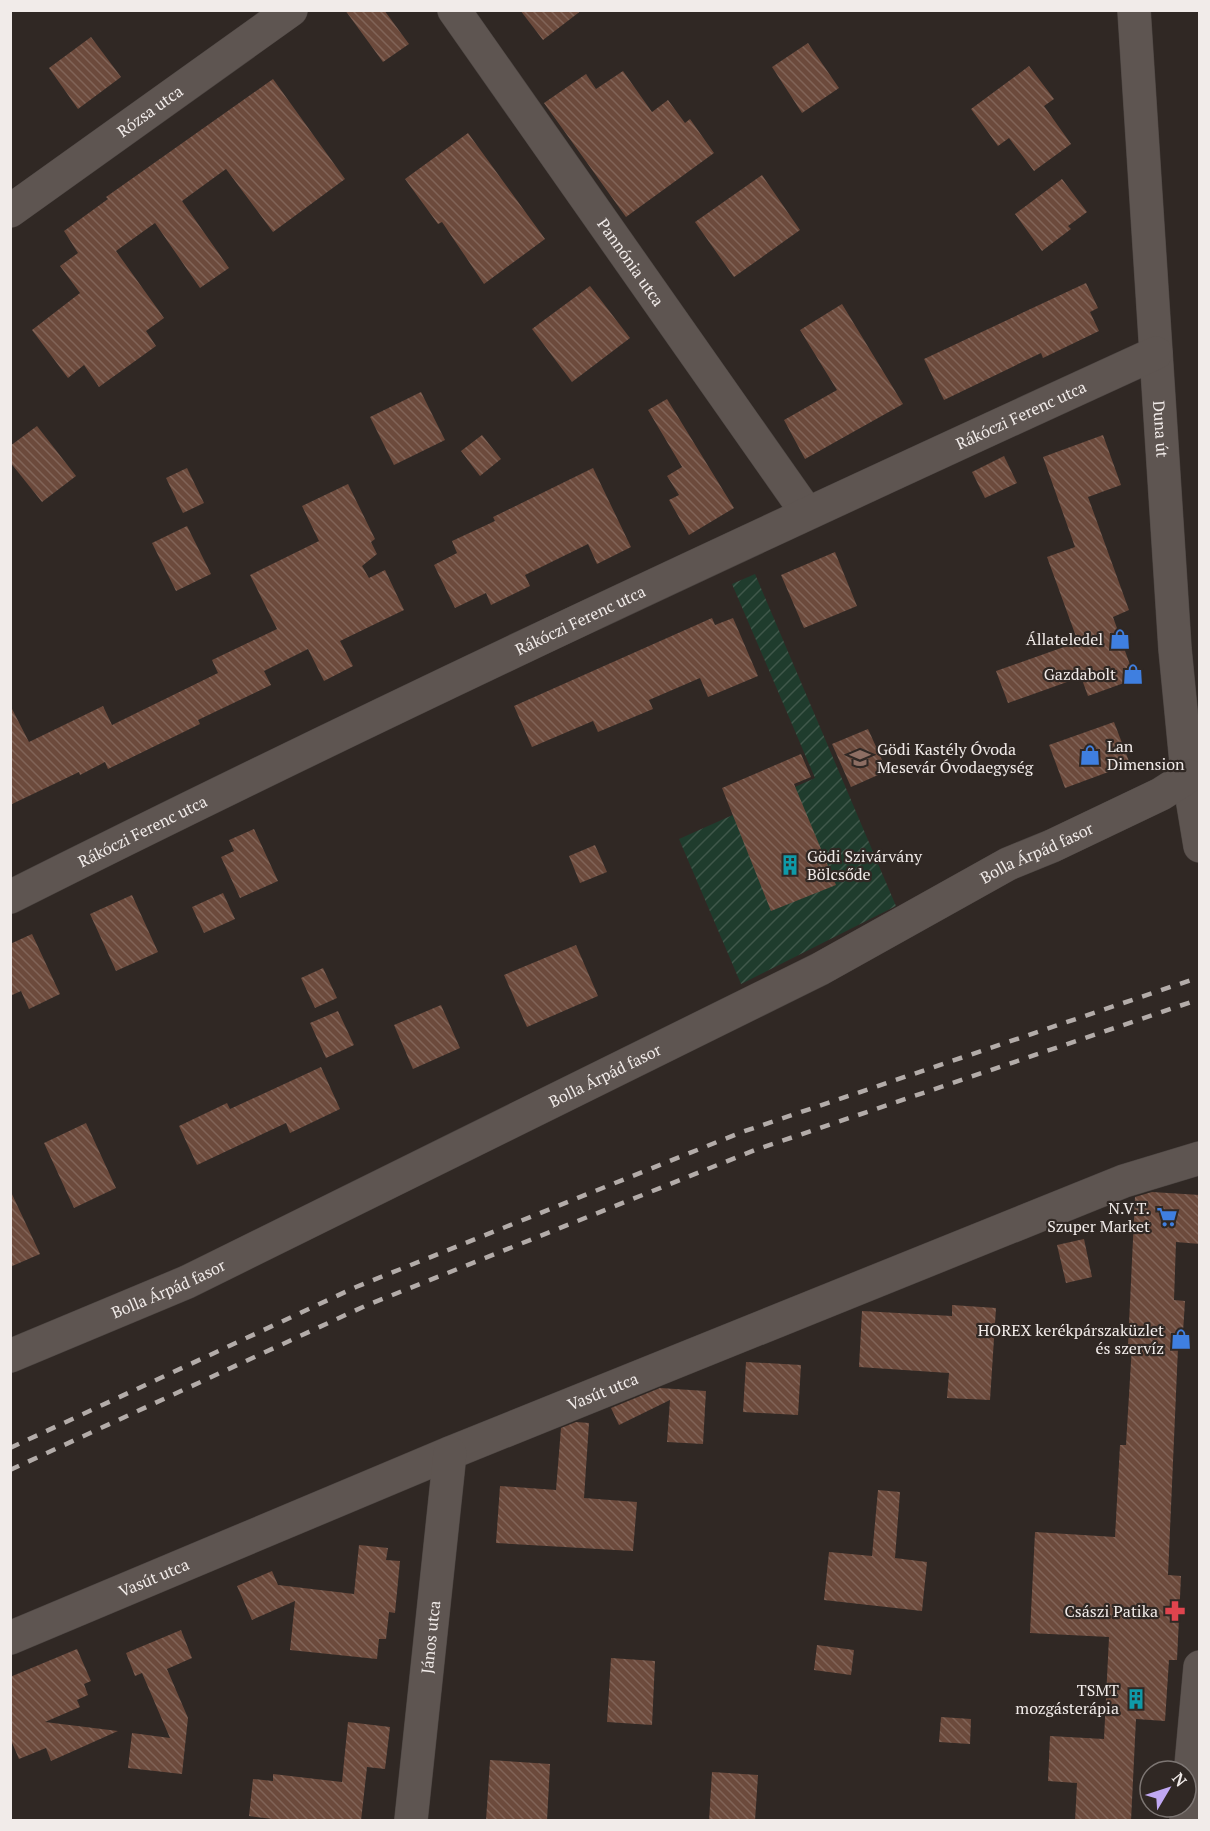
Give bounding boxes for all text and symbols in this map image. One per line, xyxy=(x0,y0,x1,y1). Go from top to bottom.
street label: Rózsa utca xyxy=(113,80,187,142)
street label: Pannónia utca xyxy=(592,214,669,310)
street label: Rákóczi Ferenc utca xyxy=(952,375,1090,455)
street label: Duna út xyxy=(1148,400,1174,458)
street label: Rákóczi Ferenc utca xyxy=(512,580,649,660)
shop icon: Állateledel xyxy=(1108,627,1132,651)
place label: Állateledel xyxy=(1026,628,1103,650)
shop icon: Gazdabolt xyxy=(1121,662,1145,686)
place label: Gazdabolt xyxy=(1044,663,1116,685)
place label: Lan Dimension xyxy=(1107,735,1185,775)
place label: Gödi Kastély Óvoda Mesevár Óvodaegység xyxy=(877,738,1034,778)
shop icon: Lan Dimension xyxy=(1078,743,1102,767)
school or university icon: Gödi Kastély Óvoda Mesevár Óvodaegység xyxy=(848,746,872,770)
street label: Rákóczi Ferenc utca xyxy=(74,790,211,872)
street label: Bolla Árpád fasor xyxy=(976,817,1098,889)
place label: Gödi Szivárvány Bölcsőde xyxy=(807,845,923,885)
building icon: Gödi Szivárvány Bölcsőde xyxy=(778,853,802,877)
street label: Bolla Árpád fasor xyxy=(545,1038,665,1112)
place label: N.V.T. Szuper Market xyxy=(1047,1197,1150,1237)
supermarket icon: N.V.T. Szuper Market xyxy=(1155,1205,1179,1229)
street label: Bolla Árpád fasor xyxy=(108,1253,230,1323)
place label: HOREX kerékpárszaküzlet és szervíz xyxy=(978,1319,1164,1359)
shop icon: HOREX kerékpárszaküzlet és szervíz xyxy=(1169,1327,1193,1351)
street label: Vasút utca xyxy=(564,1367,641,1415)
street label: Vasút utca xyxy=(115,1553,192,1602)
street label: János utca xyxy=(416,1599,445,1675)
pharmacy icon: Császi Patika xyxy=(1163,1599,1187,1623)
place label: Császi Patika xyxy=(1065,1600,1158,1622)
place label: TSMT mozgásterápia xyxy=(1015,1679,1119,1719)
building icon: TSMT mozgásterápia xyxy=(1124,1687,1148,1711)
north arrow xyxy=(1138,1759,1198,1819)
text: N xyxy=(1167,1768,1192,1791)

